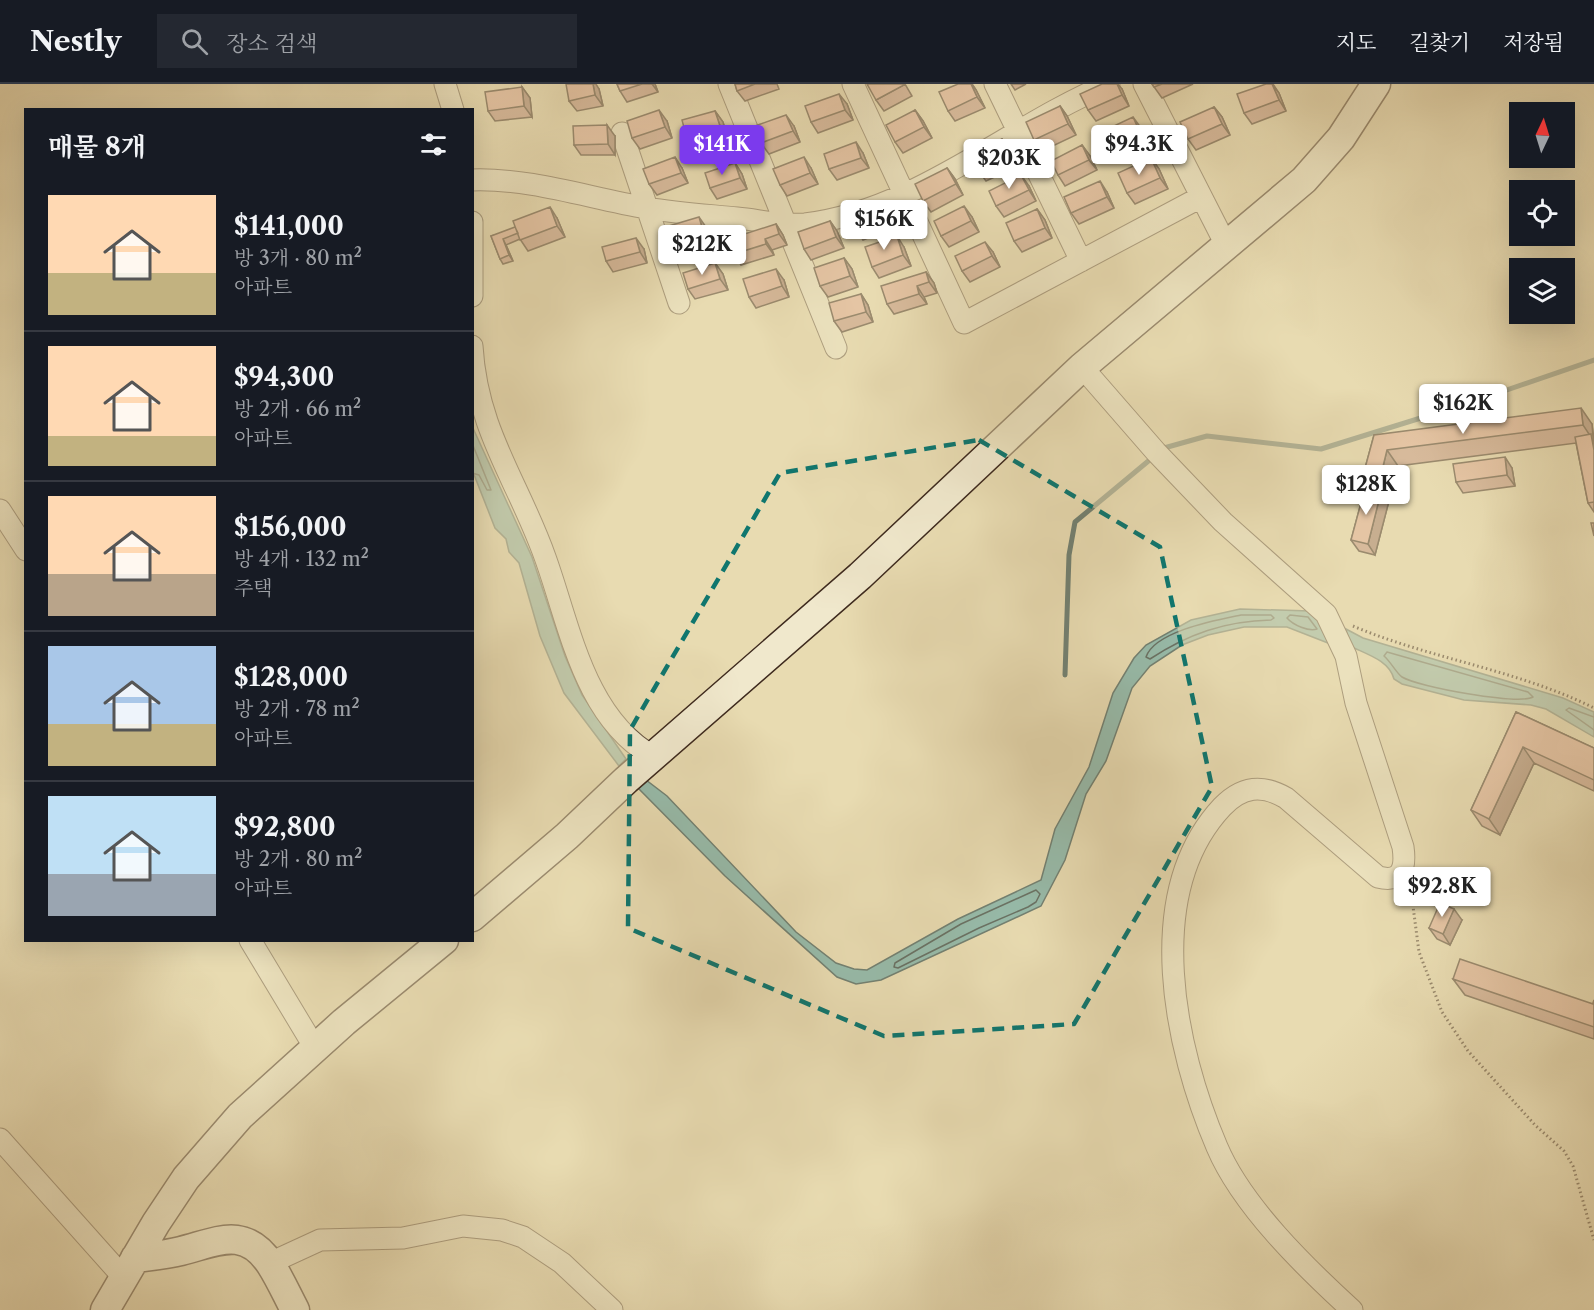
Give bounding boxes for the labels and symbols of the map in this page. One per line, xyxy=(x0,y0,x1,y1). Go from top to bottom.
north arrow xyxy=(1509,102,1575,168)
pin: $141K xyxy=(680,125,764,176)
pin: $94.3K xyxy=(1090,125,1188,176)
pin: $203K xyxy=(967,139,1051,190)
pin: $156K xyxy=(842,200,926,251)
pin: $212K xyxy=(660,225,744,276)
pin: $162K xyxy=(1421,384,1505,435)
pin: $128K xyxy=(1324,465,1408,516)
pin: $92.8K xyxy=(1393,867,1491,918)

